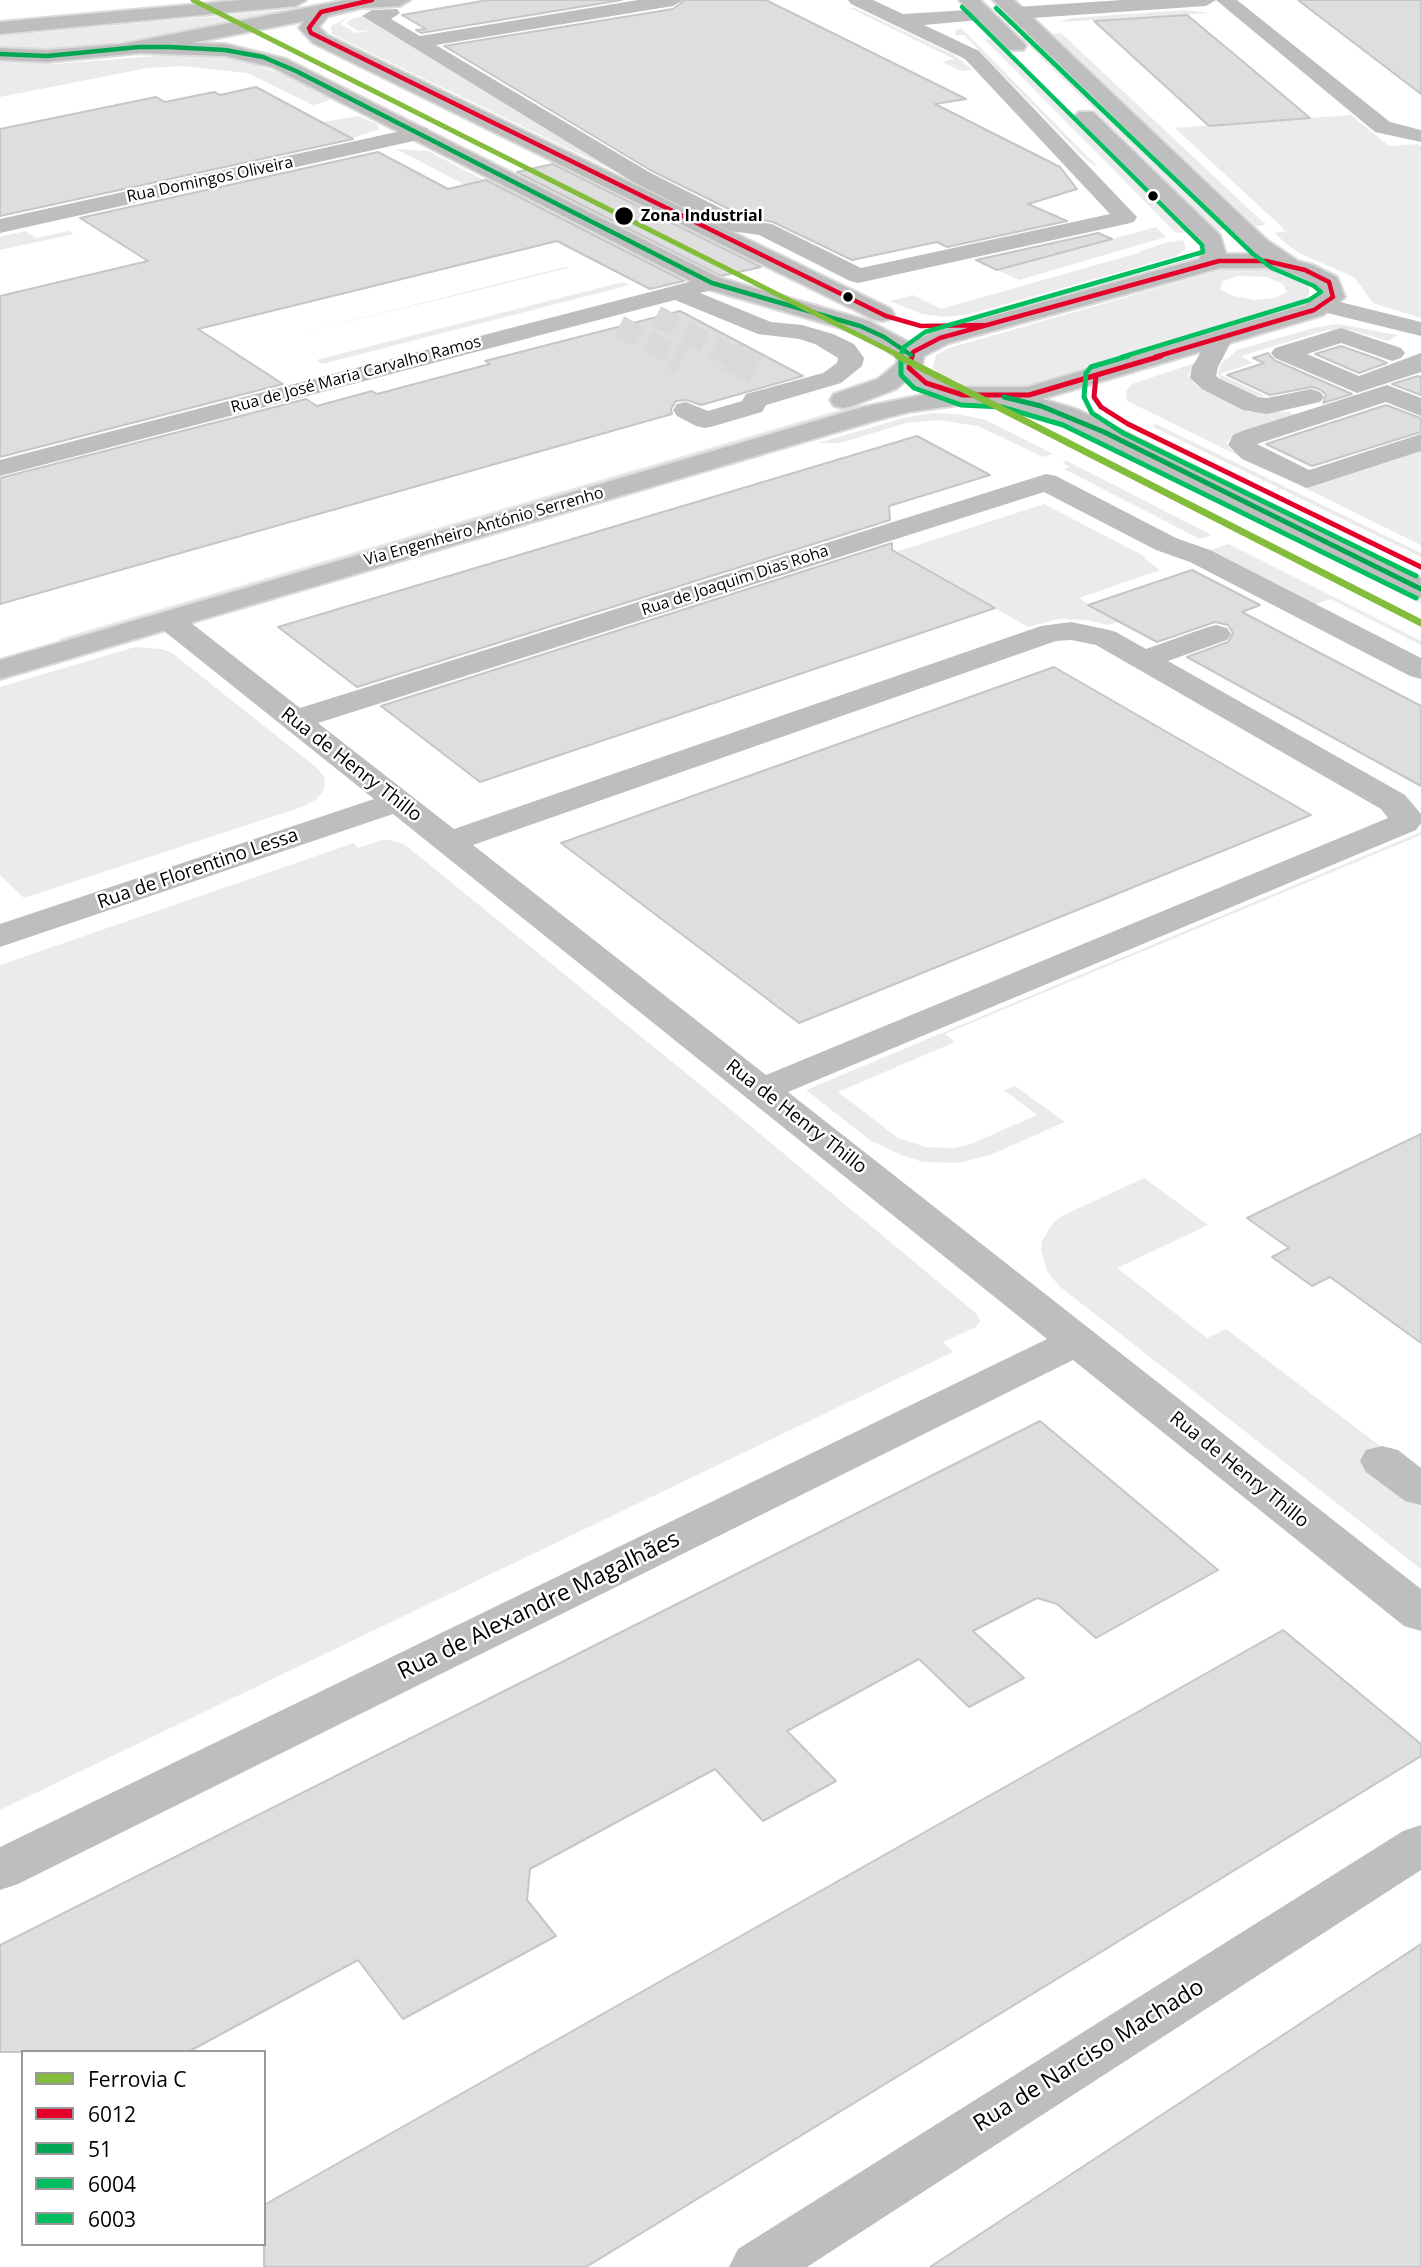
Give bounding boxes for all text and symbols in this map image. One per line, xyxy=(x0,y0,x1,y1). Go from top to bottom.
street label: Rua Domingos Oliveira xyxy=(125,153,295,207)
unlabelled marker xyxy=(1146,189,1160,203)
marker: Zona Industrial xyxy=(613,205,635,227)
place label: Zona Industrial xyxy=(641,206,763,226)
unlabelled marker xyxy=(841,290,855,304)
street label: Rua de José Maria Carvalho Ramos xyxy=(229,332,483,418)
street label: Via Engenheiro António Serrenho xyxy=(362,484,606,570)
street label: Rua de Joaquim Dias Roha xyxy=(639,542,831,620)
street label: Rua de Henry Thillo xyxy=(276,703,426,827)
street label: Rua de Florentino Lessa xyxy=(95,824,301,914)
street label: Rua de Henry Thillo xyxy=(721,1055,871,1179)
street label: Rua de Henry Thillo xyxy=(1165,1407,1313,1533)
street label: Rua de Alexandre Magalhães xyxy=(394,1526,684,1686)
street label: Rua de Narciso Machado xyxy=(969,1974,1209,2138)
legend xyxy=(21,2050,266,2246)
text: Ferrovia C xyxy=(88,2065,187,2093)
text: 6012 xyxy=(88,2100,136,2128)
text: 51 xyxy=(88,2135,112,2163)
text: 6004 xyxy=(88,2170,136,2198)
text: 6003 xyxy=(88,2205,136,2233)

